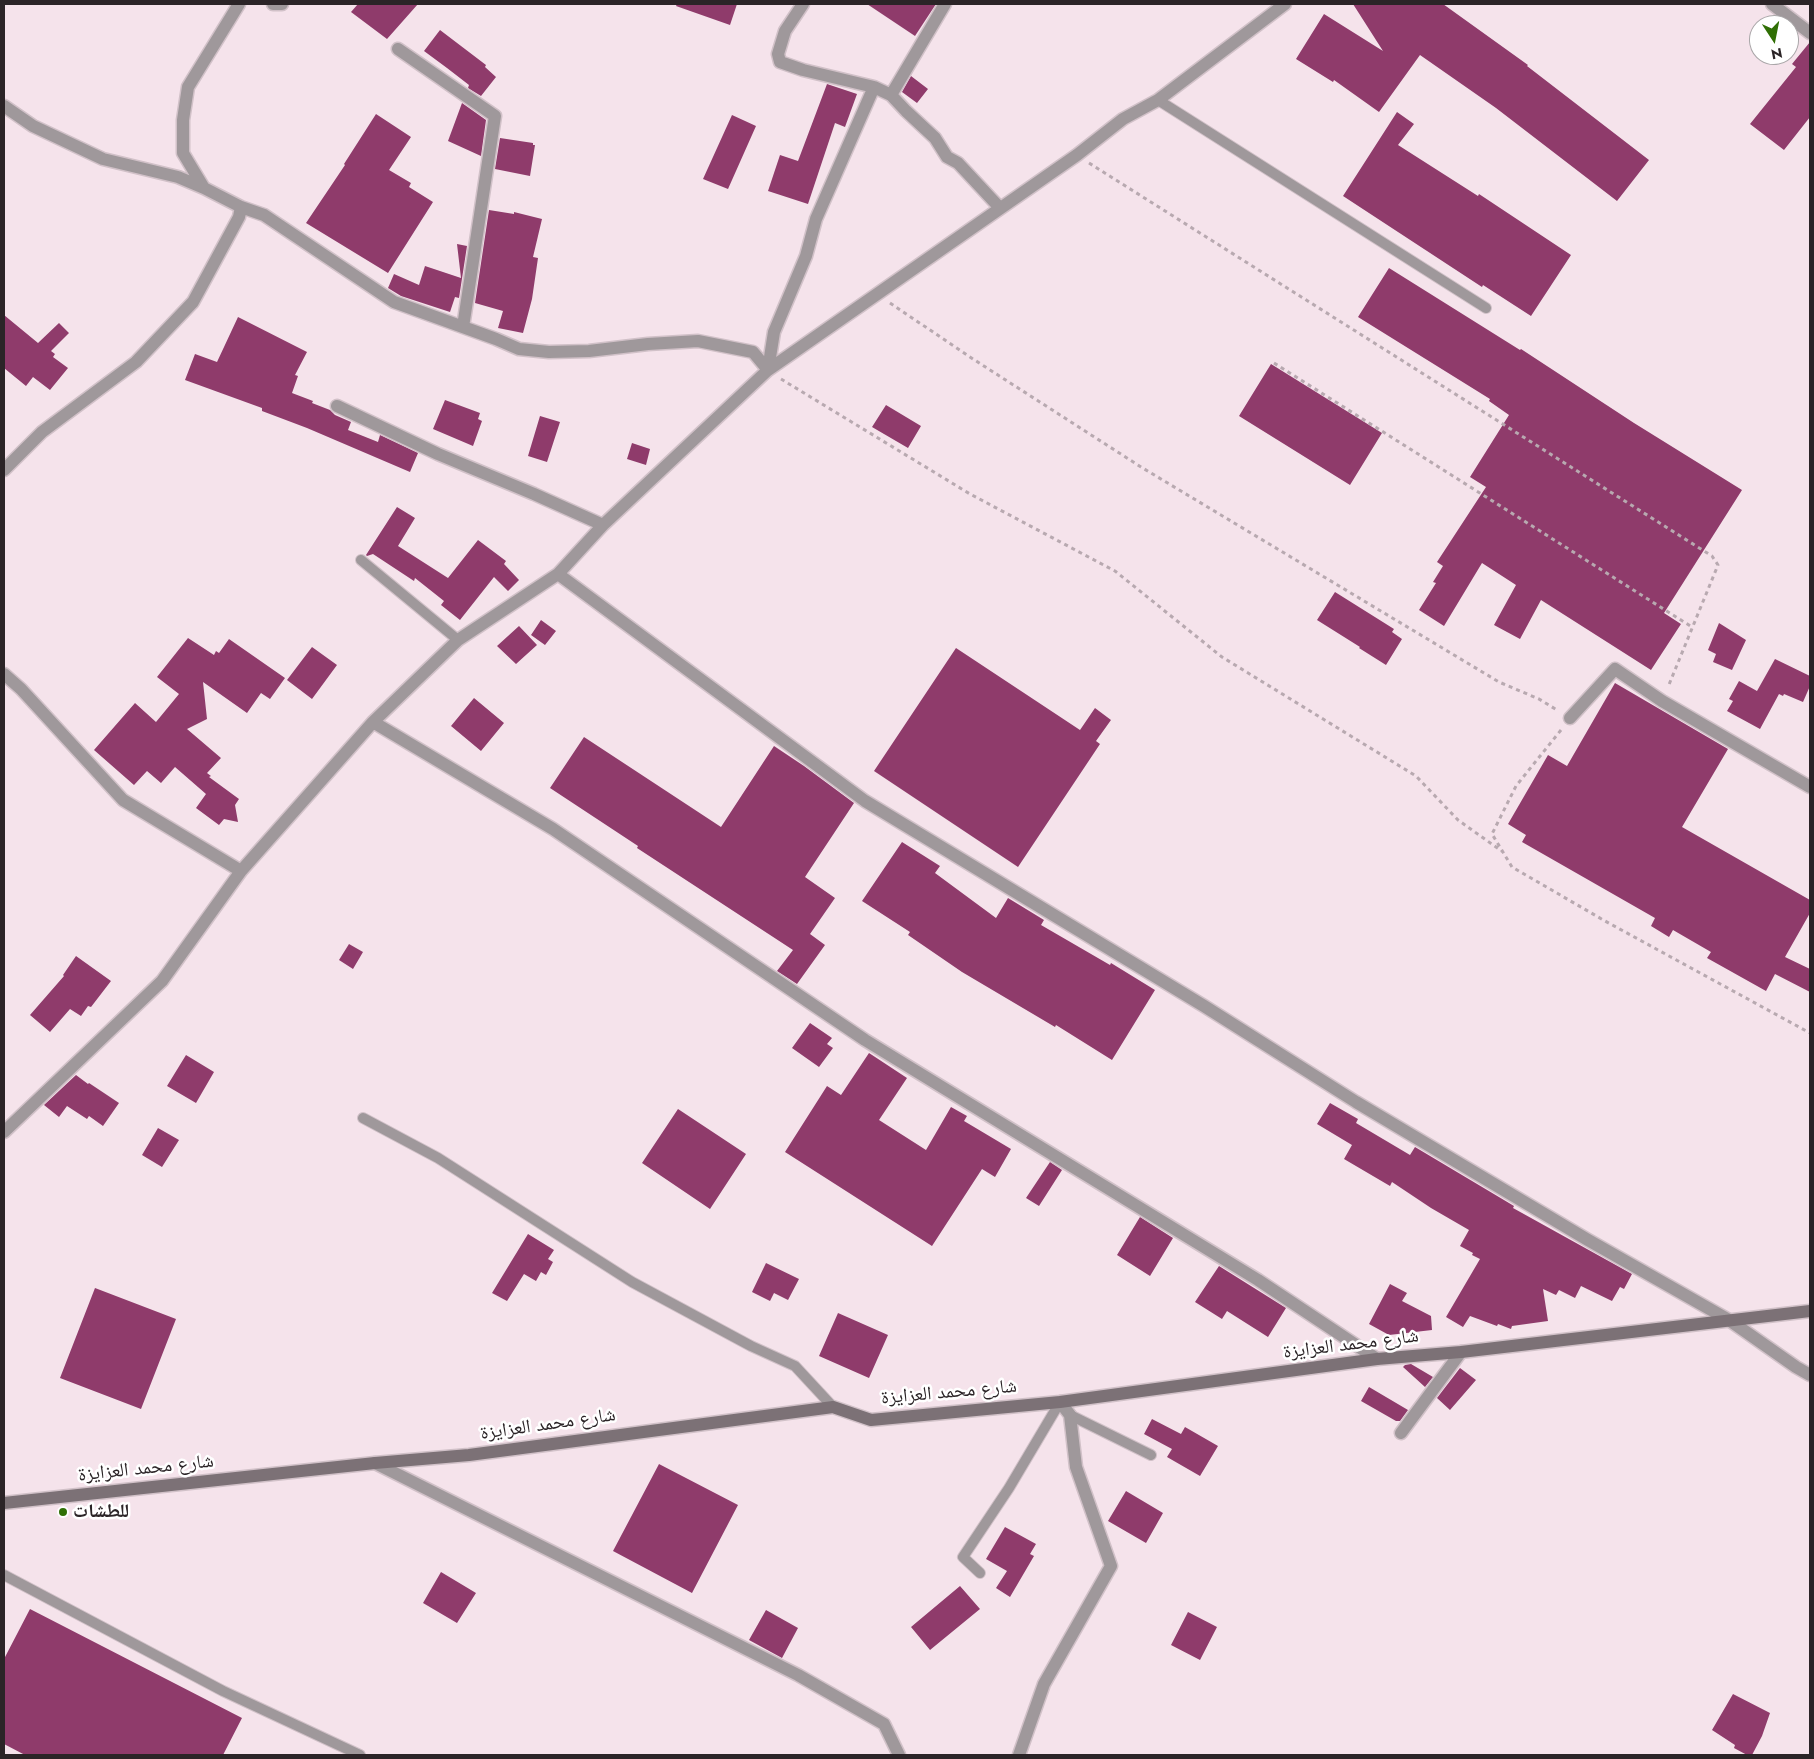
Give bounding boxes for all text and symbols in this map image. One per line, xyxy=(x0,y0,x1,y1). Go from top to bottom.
north arrow xyxy=(1749,15,1799,65)
text: N xyxy=(1769,43,1784,65)
street label: شارع محمد العزايزة xyxy=(1282,1325,1420,1365)
street label: شارع محمد العزايزة xyxy=(880,1376,1018,1410)
street label: شارع محمد العزايزة xyxy=(479,1404,617,1446)
street label: شارع محمد العزايزة xyxy=(77,1451,215,1487)
place label: للطشات xyxy=(73,1501,129,1523)
marker: للطشات xyxy=(57,1506,69,1518)

